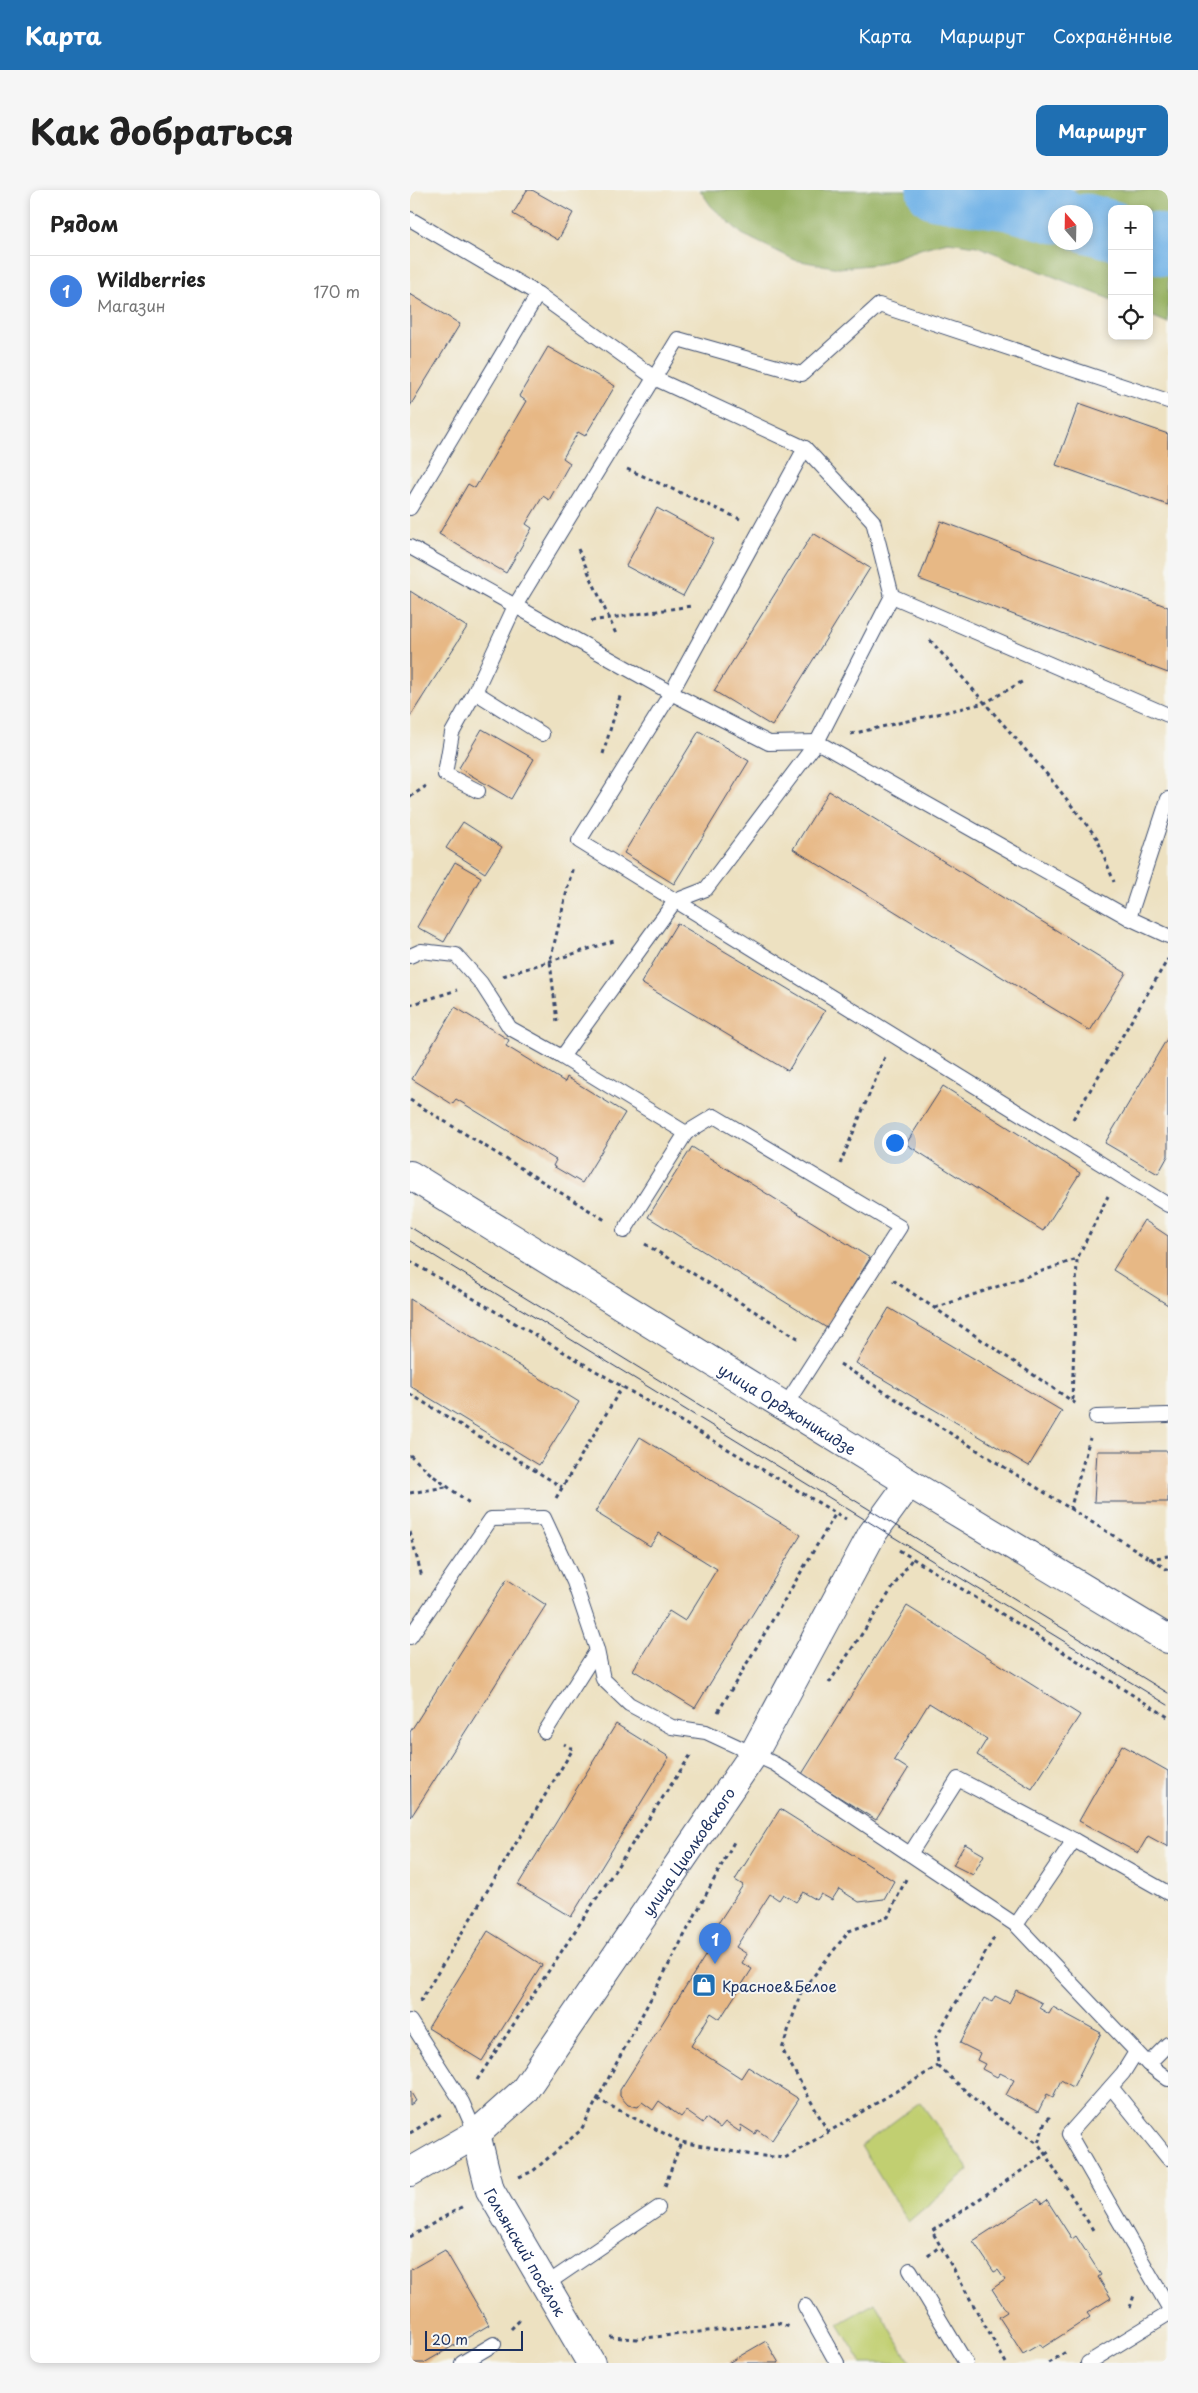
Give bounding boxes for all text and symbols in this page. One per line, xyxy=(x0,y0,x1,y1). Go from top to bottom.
text: Карта xyxy=(25,17,102,53)
text: Карта xyxy=(859,22,911,49)
text: Маршрут xyxy=(939,22,1025,49)
text: Сохранённые xyxy=(1053,22,1173,49)
text: Как добраться xyxy=(30,104,294,157)
button: Маршрут xyxy=(1036,105,1168,156)
north arrow xyxy=(1048,205,1093,250)
map controls xyxy=(1108,205,1153,340)
button: + xyxy=(1108,205,1153,250)
text: Рядом xyxy=(50,207,118,239)
button: − xyxy=(1108,250,1153,295)
text: Wildberries xyxy=(97,265,206,293)
text: 1 xyxy=(62,279,70,303)
text: 170 m xyxy=(314,279,360,303)
text: Магазин xyxy=(97,293,166,317)
button: locate xyxy=(1108,295,1153,340)
your location xyxy=(882,1130,908,1156)
street label: улица Орджоникидзе xyxy=(714,1357,861,1460)
street label: улица Циолковского xyxy=(635,1782,740,1920)
pin: 1 xyxy=(699,1923,731,1964)
shop icon: Красное&Белое xyxy=(691,1972,717,1998)
place label: Красное&Белое xyxy=(722,1974,837,1997)
street label: Гольянский посёлок xyxy=(479,2183,572,2320)
scale bar xyxy=(425,2328,522,2351)
text: 20 m xyxy=(432,2329,468,2350)

